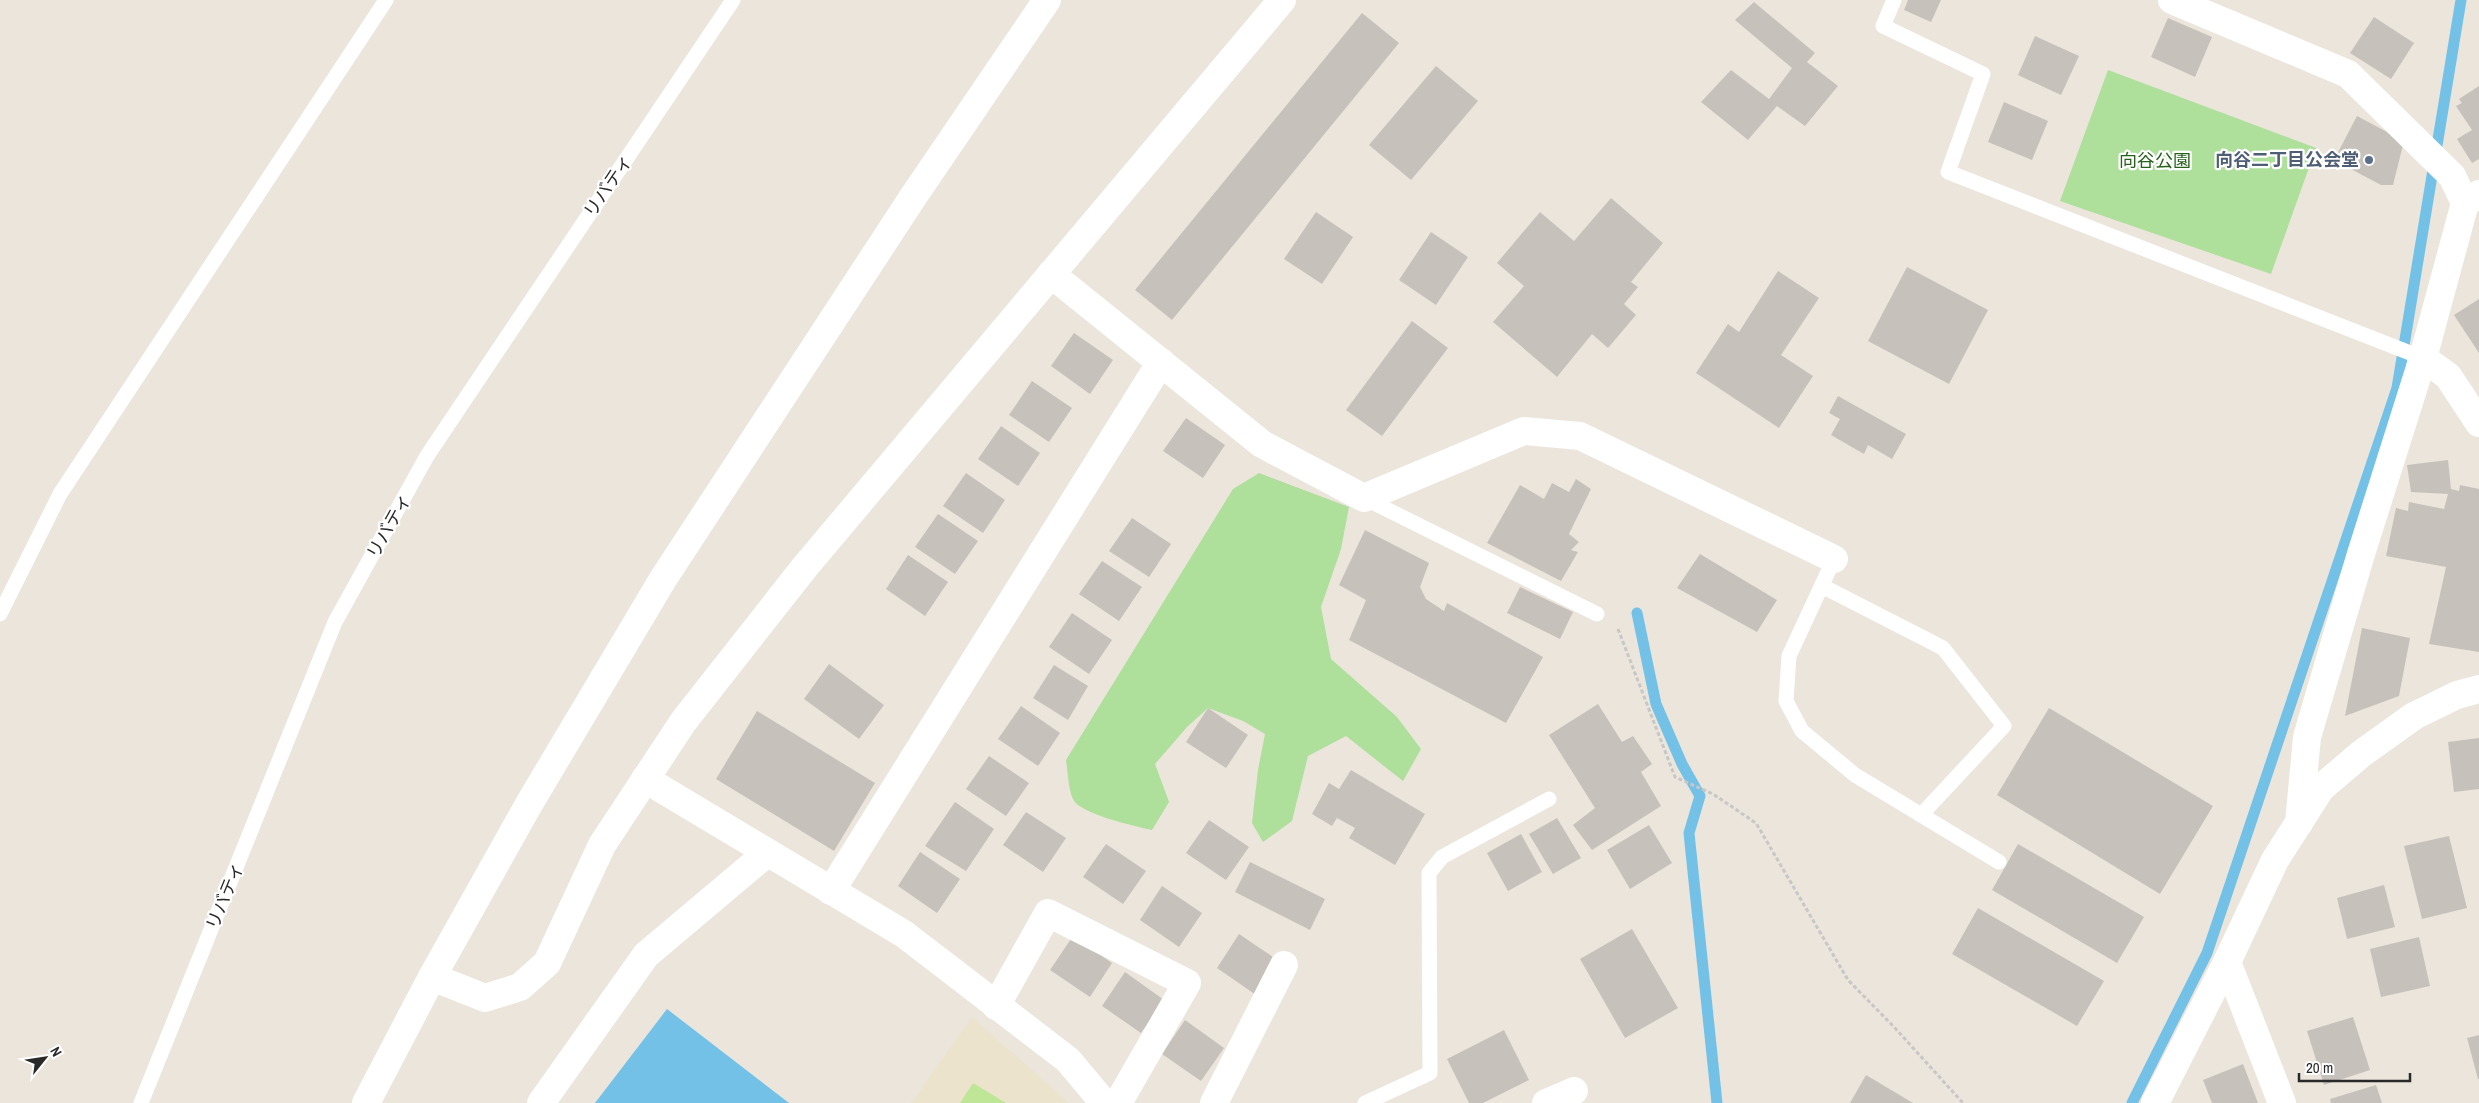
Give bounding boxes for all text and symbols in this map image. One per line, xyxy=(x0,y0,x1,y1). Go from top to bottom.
place label: 向谷二丁目公会堂 xyxy=(2215,147,2359,172)
park label: 向谷公園 xyxy=(2119,148,2191,173)
street label: リバティ xyxy=(577,149,638,222)
marker: 向谷二丁目公会堂 xyxy=(2363,154,2375,166)
street label: リバティ xyxy=(360,489,417,563)
street label: リバティ xyxy=(200,858,249,933)
north arrow xyxy=(20,1033,70,1083)
text: N xyxy=(46,1043,66,1060)
scale bar xyxy=(2299,1050,2410,1082)
text: 20 m xyxy=(2306,1057,2333,1078)

